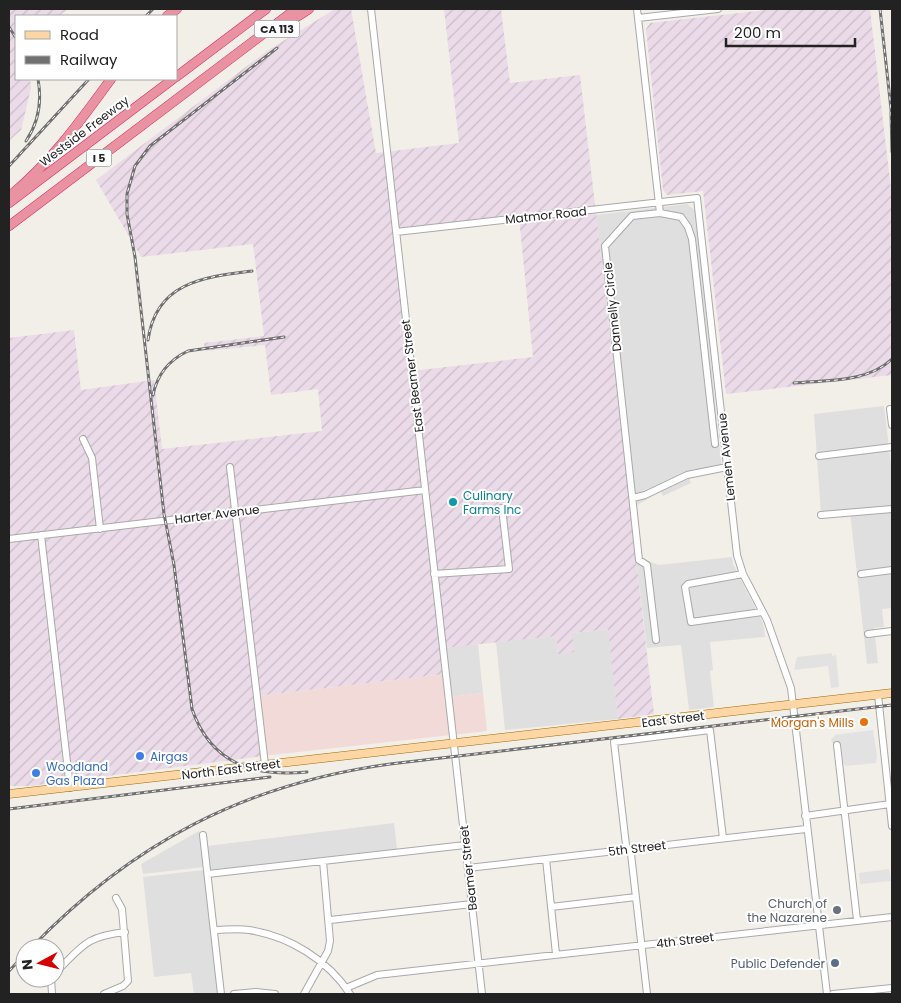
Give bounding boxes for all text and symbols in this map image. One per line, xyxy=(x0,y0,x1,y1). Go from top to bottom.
legend xyxy=(15,15,178,80)
scale bar xyxy=(726,15,855,47)
road number: CA 113 xyxy=(254,20,300,38)
text: 200 m xyxy=(734,22,781,43)
text: Road xyxy=(60,24,99,45)
text: Railway xyxy=(60,49,118,70)
street label: Westside Freeway xyxy=(36,92,132,170)
road number: I 5 xyxy=(86,150,112,167)
street label: Matmor Road xyxy=(504,202,588,228)
street label: Dannelly Circle xyxy=(599,262,625,352)
street label: East Beamer Street xyxy=(397,319,427,433)
street label: Lemen Avenue xyxy=(713,412,739,502)
place label: Culinary Farms Inc xyxy=(463,487,521,518)
marker: Culinary Farms Inc xyxy=(447,496,459,508)
street label: Harter Avenue xyxy=(174,500,260,528)
street label: East Street xyxy=(641,707,705,731)
place label: Morgan's Mills xyxy=(771,714,854,731)
marker: Morgan's Mills xyxy=(858,716,870,728)
place label: Airgas xyxy=(150,748,188,765)
marker: Airgas xyxy=(134,750,146,762)
street label: North East Street xyxy=(181,755,281,783)
place label: Woodland Gas Plaza xyxy=(46,758,108,789)
marker: Woodland Gas Plaza xyxy=(30,767,42,779)
street label: Beamer Street xyxy=(455,825,481,911)
street label: 5th Street xyxy=(607,836,667,860)
place label: Church of the Nazarene xyxy=(747,895,827,926)
marker: Church of the Nazarene xyxy=(831,904,843,916)
street label: 4th Street xyxy=(655,928,715,952)
north arrow xyxy=(15,938,65,988)
place label: Public Defender xyxy=(731,955,826,972)
marker: Public Defender xyxy=(829,957,841,969)
text: N xyxy=(17,958,38,971)

